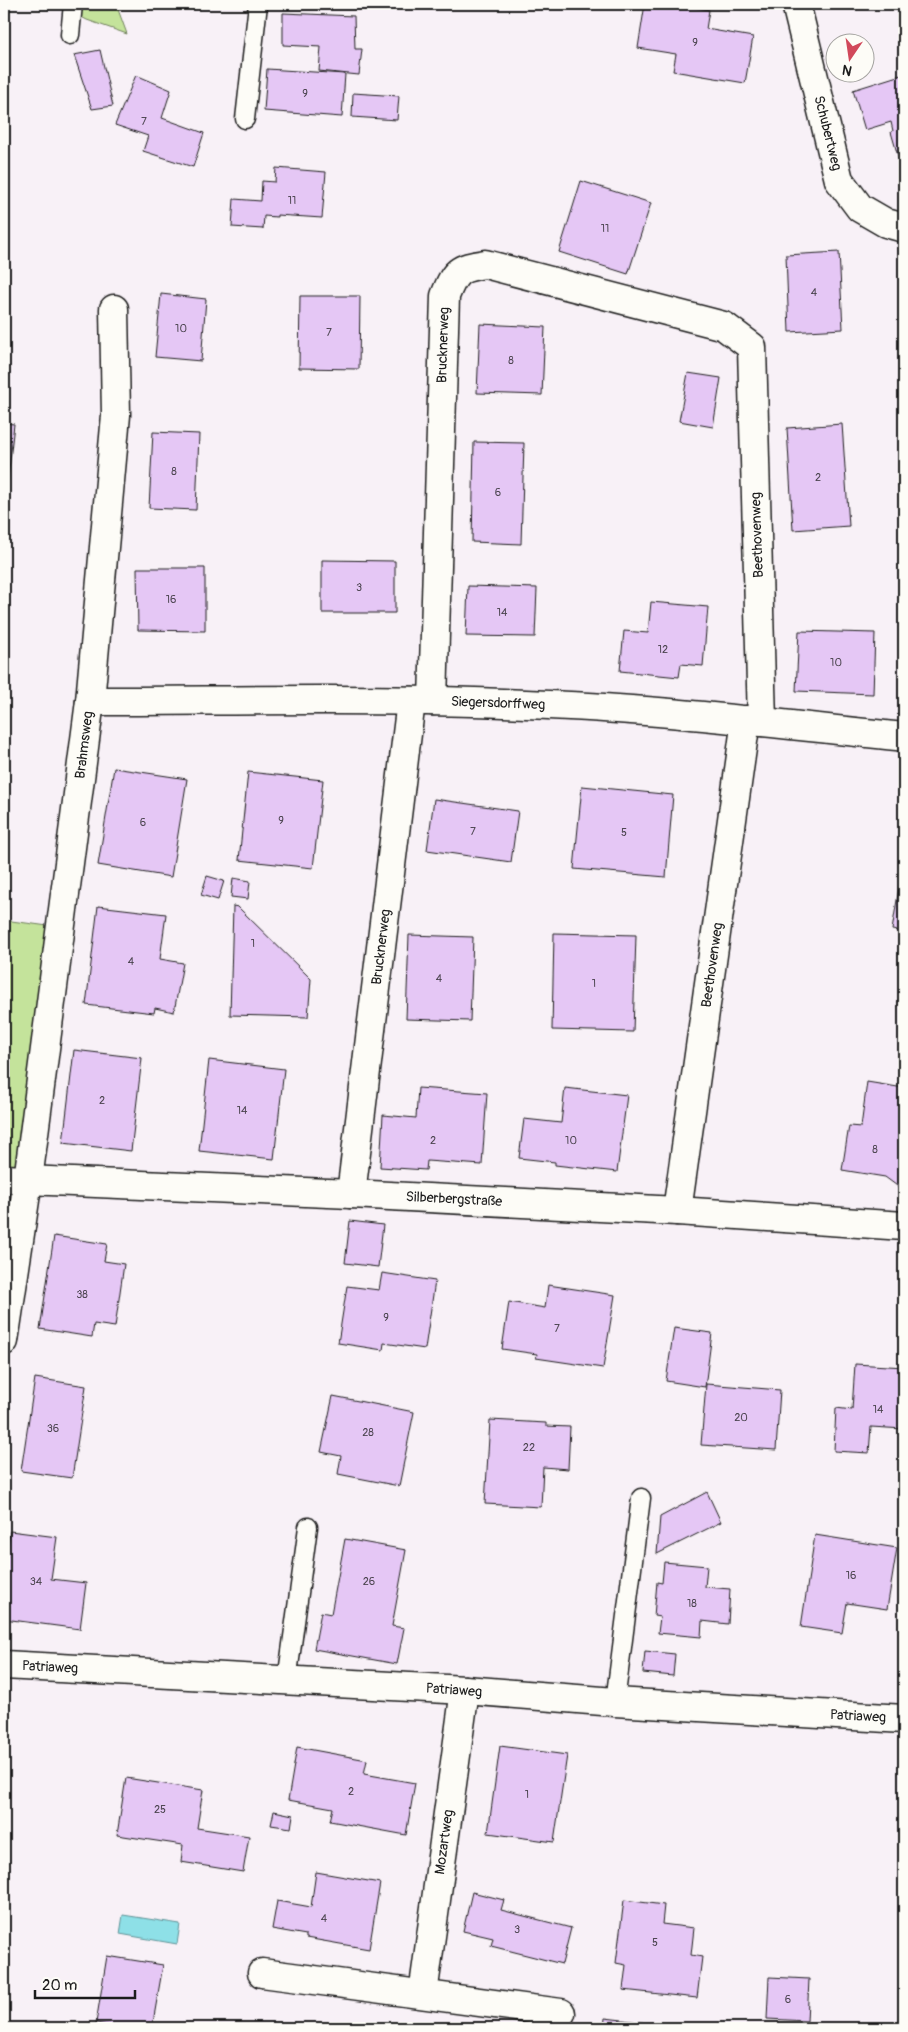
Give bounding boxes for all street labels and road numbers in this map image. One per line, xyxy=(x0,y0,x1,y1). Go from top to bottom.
street label: Schubertweg xyxy=(810,94,846,172)
street label: Brucknerweg xyxy=(433,307,453,383)
street label: Beethovenweg xyxy=(747,492,767,578)
street label: Siegersdorffweg xyxy=(451,693,545,713)
street label: Brahmsweg xyxy=(71,710,97,780)
street label: Brucknerweg xyxy=(368,908,394,986)
street label: Beethovenweg xyxy=(698,921,726,1009)
street label: Silberbergstraße xyxy=(405,1188,503,1210)
street label: Patriaweg xyxy=(21,1657,79,1677)
street label: Patriaweg xyxy=(425,1680,483,1700)
street label: Patriaweg xyxy=(829,1706,887,1726)
street label: Mozartweg xyxy=(431,1808,457,1876)

